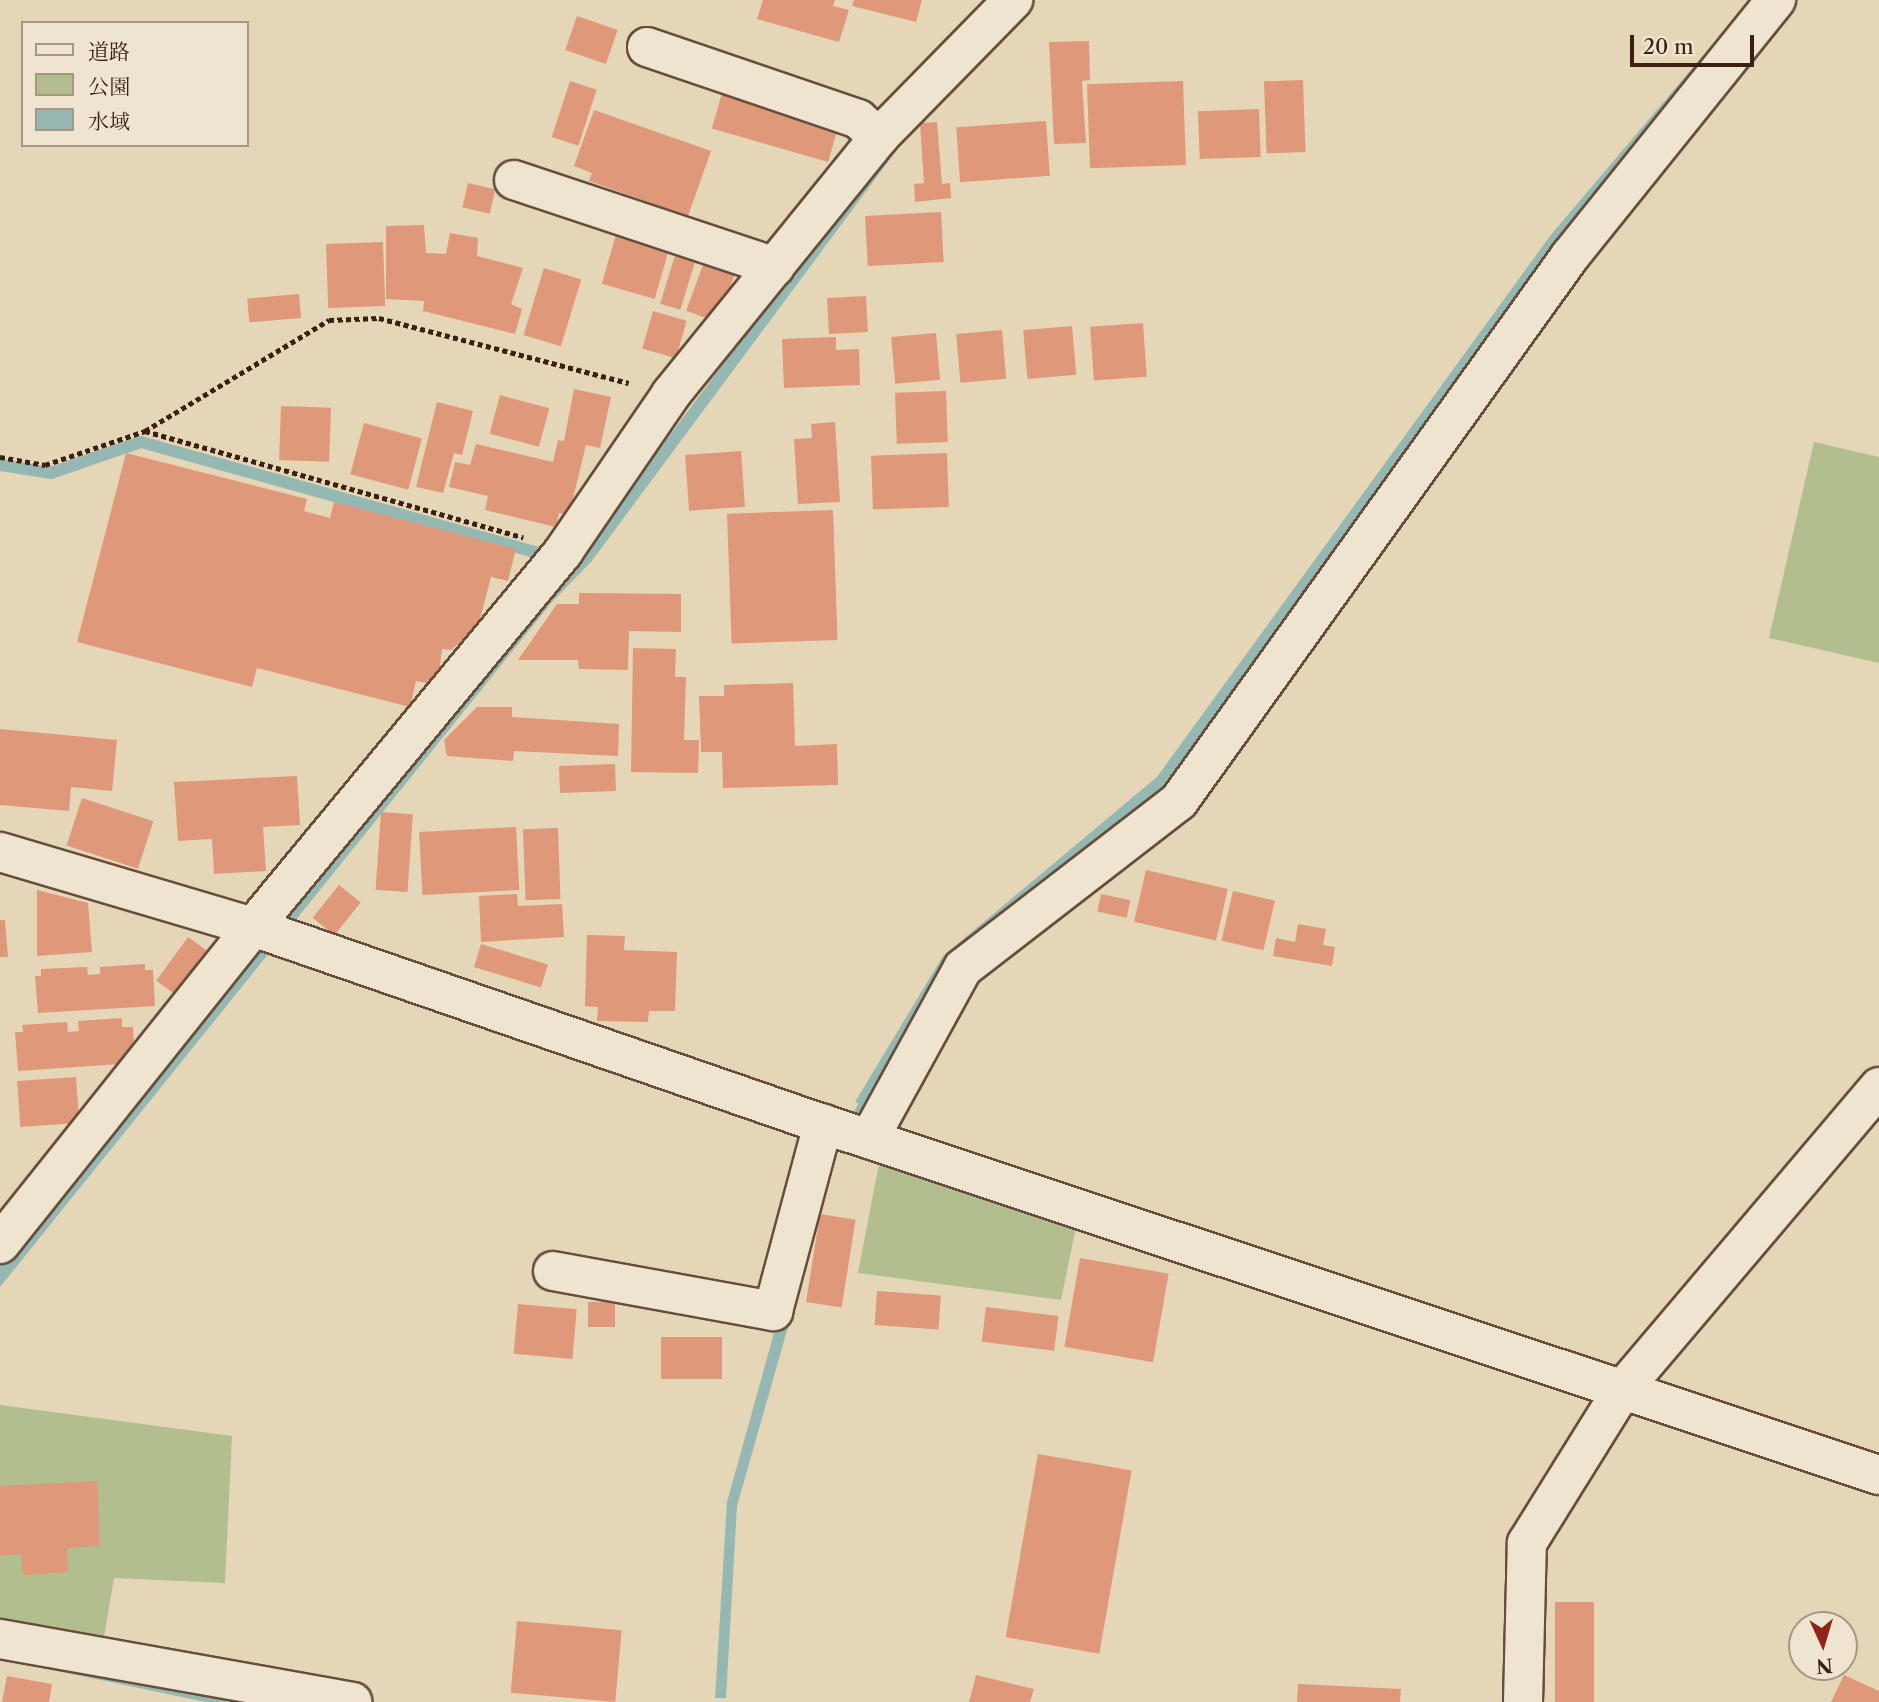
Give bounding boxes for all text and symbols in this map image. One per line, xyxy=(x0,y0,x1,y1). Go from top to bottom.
legend xyxy=(21,21,248,147)
scale bar xyxy=(1634,21,1758,65)
text: 20 m xyxy=(1643,34,1694,59)
text: 道路 xyxy=(88,39,130,64)
text: 公園 xyxy=(88,74,130,99)
text: 水域 xyxy=(88,109,130,134)
north arrow xyxy=(1788,1611,1858,1681)
text: N xyxy=(1815,1653,1833,1678)

